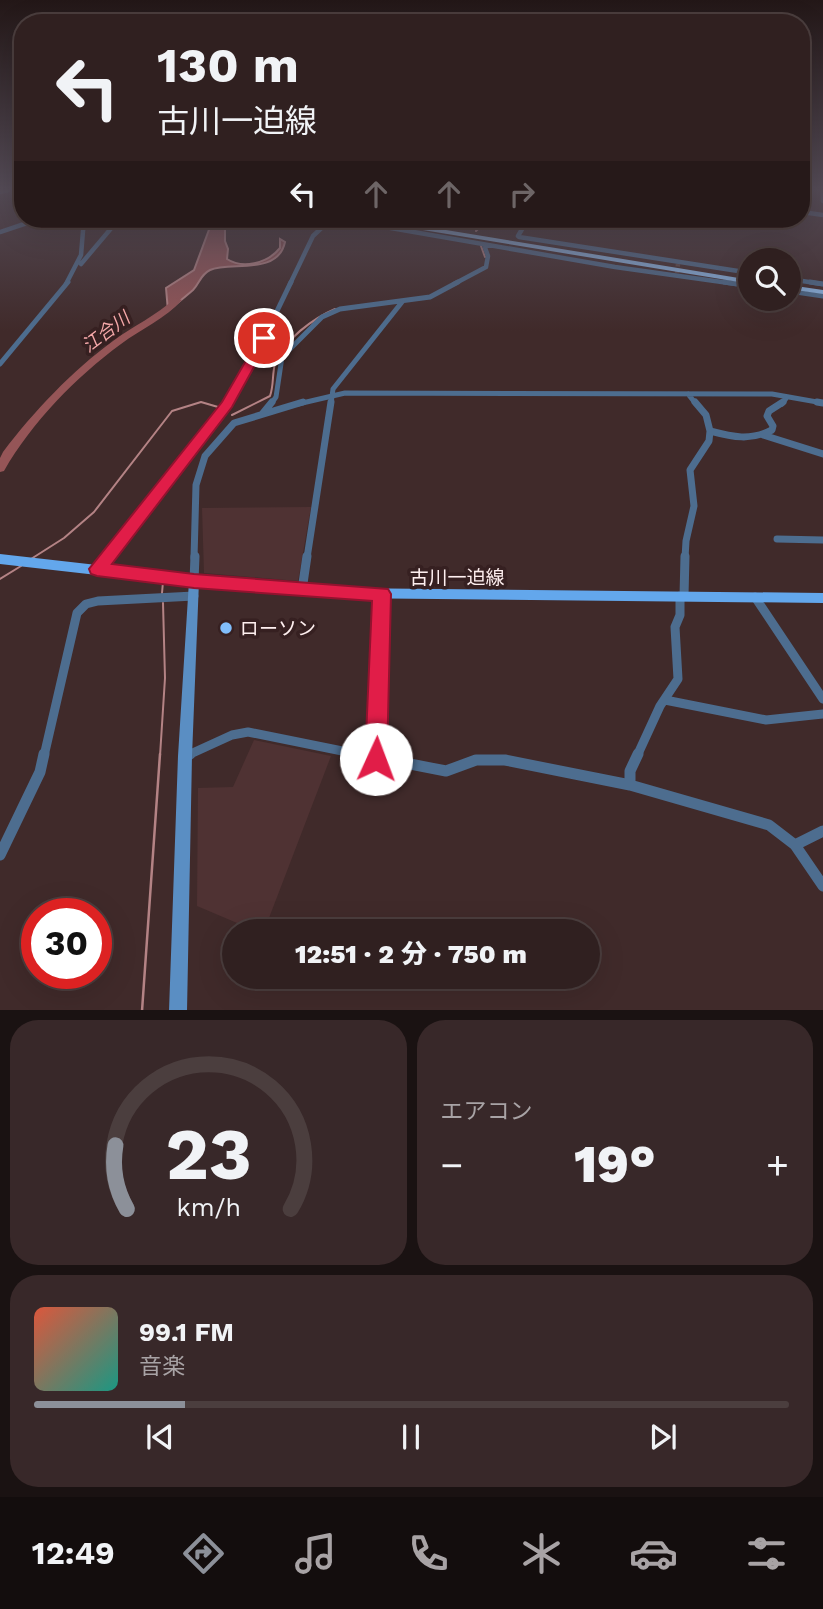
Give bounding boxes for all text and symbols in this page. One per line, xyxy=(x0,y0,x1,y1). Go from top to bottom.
text: 130 m xyxy=(157,36,299,94)
icon: left xyxy=(42,42,133,133)
text: 古川一迫線 xyxy=(157,102,317,140)
icon: left xyxy=(284,175,322,213)
icon: ahead xyxy=(357,175,395,213)
icon: ahead xyxy=(430,175,468,213)
icon: right xyxy=(503,175,541,213)
map controls xyxy=(738,248,801,311)
button: search xyxy=(738,248,801,311)
water label: 江合川 xyxy=(78,306,135,356)
pin xyxy=(234,308,294,368)
icon: arrive xyxy=(245,319,283,357)
street label: 古川一迫線 xyxy=(409,566,505,589)
place label: ローソン xyxy=(240,617,316,640)
marker: ローソン xyxy=(218,620,234,636)
position arrow xyxy=(339,722,413,796)
speed limit sign: 30 xyxy=(21,898,112,989)
text: 12:51 · 2 分 · 750 m xyxy=(295,939,527,969)
text: エアコン xyxy=(441,1098,533,1125)
text: 23 xyxy=(165,1111,252,1197)
text: 19° xyxy=(574,1134,656,1195)
text: − xyxy=(441,1143,463,1187)
text: + xyxy=(766,1143,789,1187)
text: km/h xyxy=(176,1192,240,1221)
text: 99.1 FM xyxy=(139,1317,234,1347)
text: 音楽 xyxy=(139,1353,185,1380)
icon: previous xyxy=(141,1418,179,1456)
icon: pause xyxy=(392,1418,430,1456)
icon: next xyxy=(644,1418,682,1456)
icon: directions xyxy=(179,1529,228,1578)
icon: music xyxy=(291,1529,340,1578)
icon: phone xyxy=(404,1529,453,1578)
icon: climate xyxy=(517,1529,566,1578)
icon: car xyxy=(629,1529,678,1578)
icon: filters xyxy=(742,1529,791,1578)
text: 12:49 xyxy=(32,1534,115,1572)

